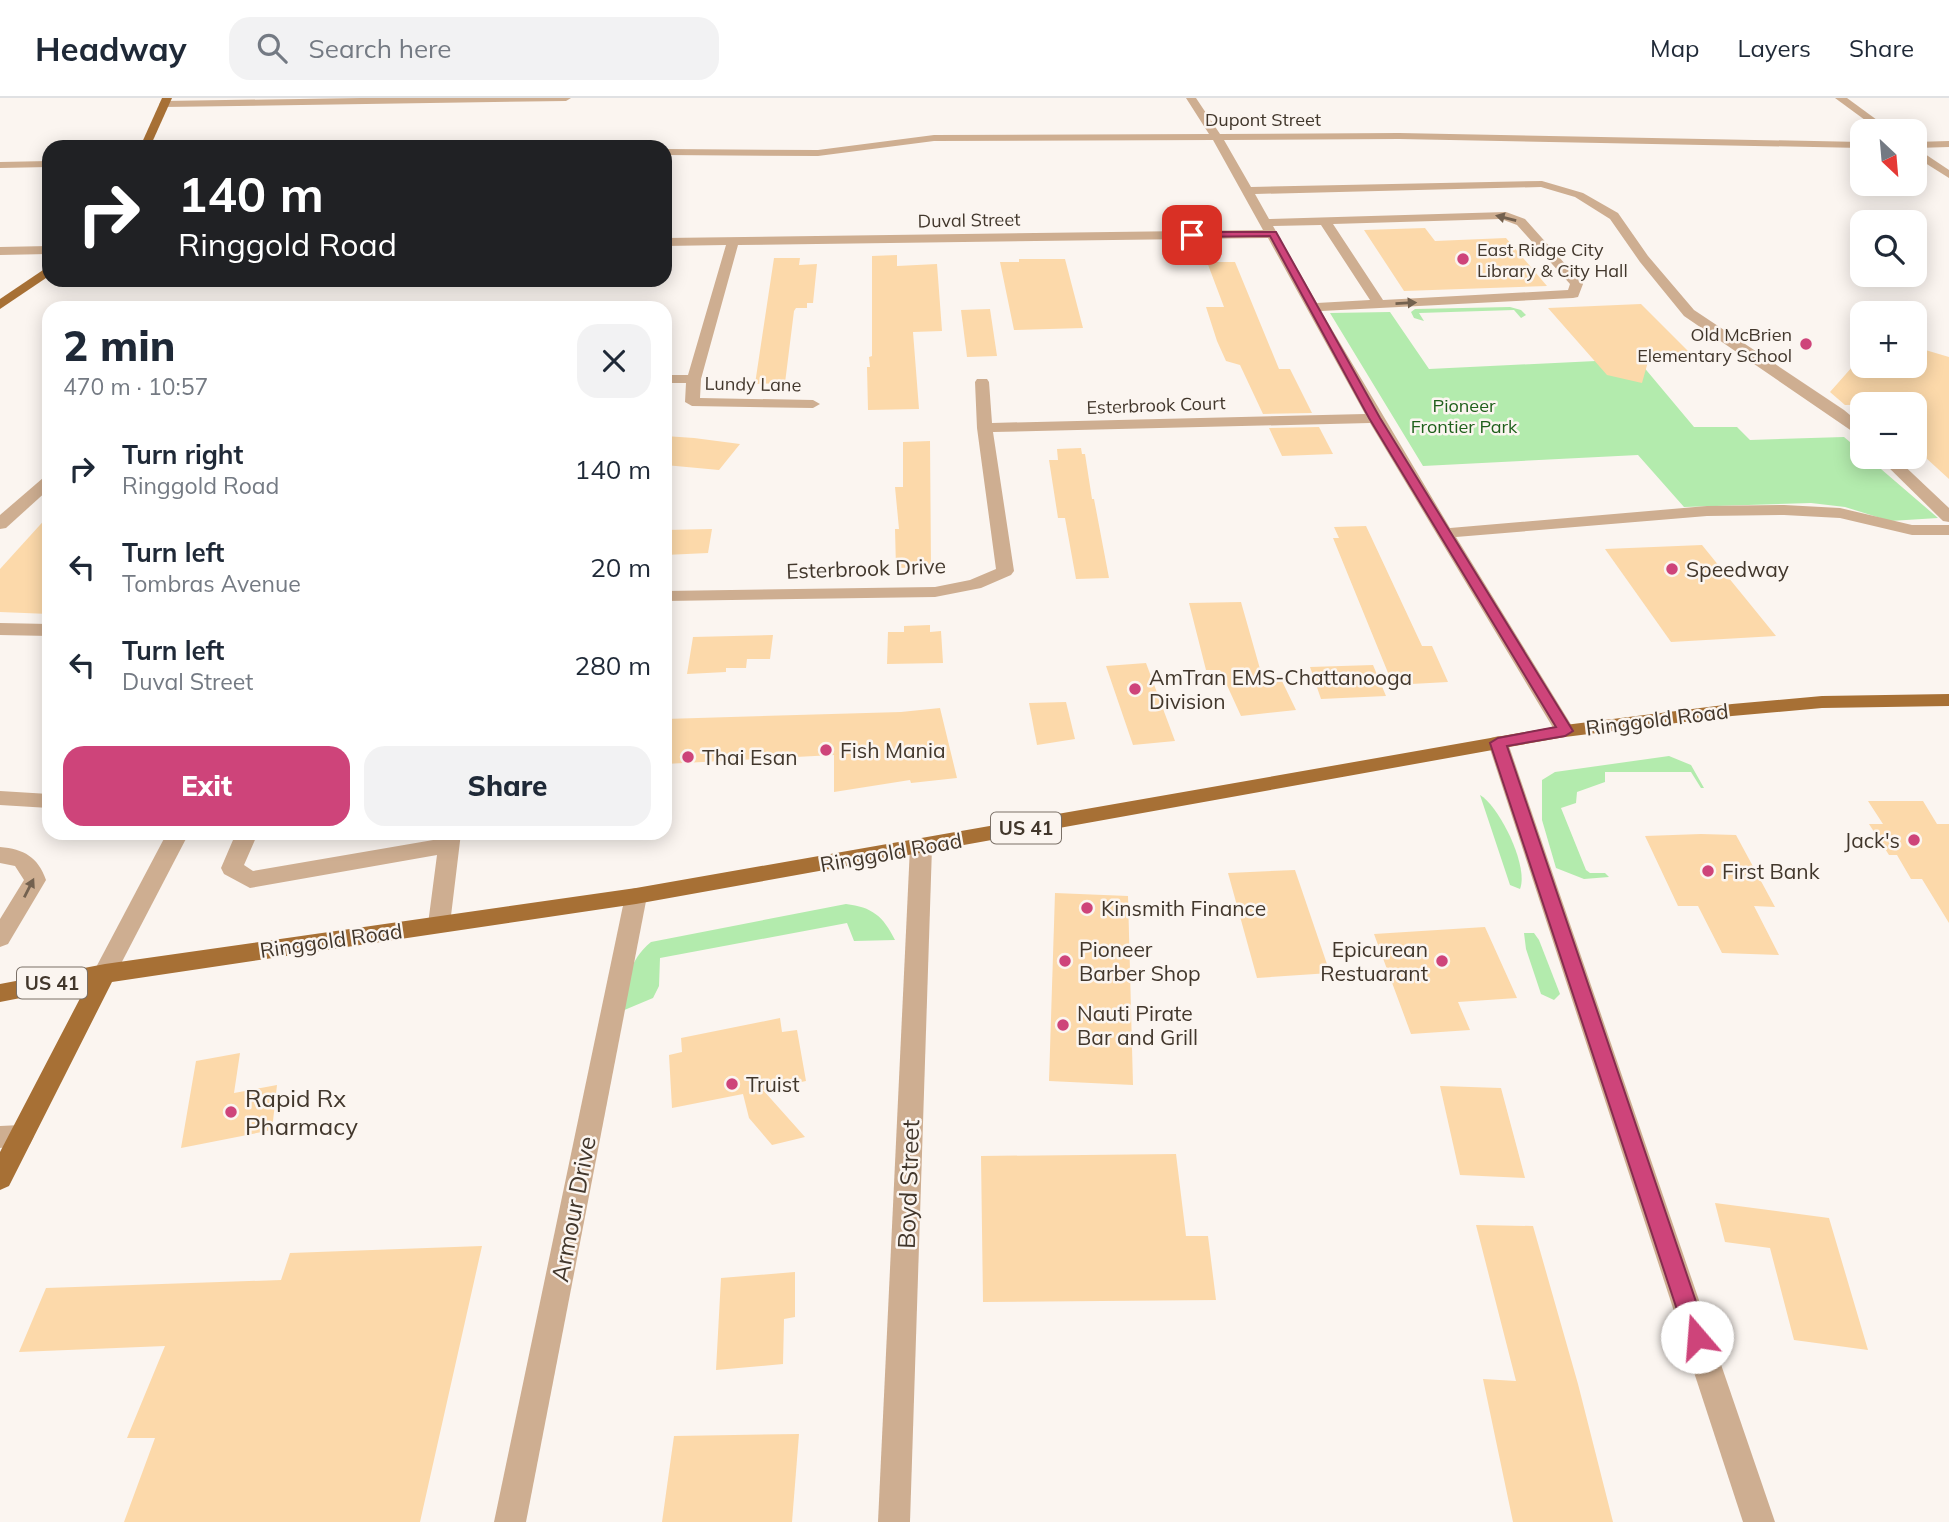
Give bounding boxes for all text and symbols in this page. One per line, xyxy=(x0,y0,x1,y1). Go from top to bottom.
search box xyxy=(229,17,719,80)
text: Headway xyxy=(35,28,187,69)
icon: search xyxy=(253,29,291,67)
text: Search here xyxy=(309,32,451,65)
text: Map xyxy=(1650,33,1699,63)
text: Layers xyxy=(1737,33,1811,63)
text: Share xyxy=(1849,33,1914,63)
street label: Dupont Street xyxy=(1205,108,1321,131)
north arrow xyxy=(1850,119,1927,196)
map controls xyxy=(1850,119,1927,469)
text: 140 m xyxy=(178,163,324,224)
icon: right xyxy=(63,168,154,259)
pin xyxy=(1162,205,1222,265)
street label: Duval Street xyxy=(917,208,1021,232)
button: search xyxy=(1850,210,1927,287)
one-way arrow xyxy=(1495,212,1517,223)
icon: arrive xyxy=(1173,216,1211,254)
text: Ringgold Road xyxy=(178,224,397,264)
place label: East Ridge City Library & City Hall xyxy=(1477,238,1628,282)
marker: East Ridge City Library & City Hall xyxy=(1455,251,1471,267)
one-way arrow xyxy=(1395,297,1417,308)
button: + xyxy=(1850,301,1927,378)
text: 2 min xyxy=(63,319,176,372)
place label: Old McBrien Elementary School xyxy=(1637,323,1792,367)
button: close xyxy=(577,324,651,398)
marker: Old McBrien Elementary School xyxy=(1798,336,1814,352)
text: 470 m · 10:57 xyxy=(63,372,208,401)
street label: Lundy Lane xyxy=(705,372,801,396)
street label: Esterbrook Court xyxy=(1086,391,1226,419)
button: − xyxy=(1850,392,1927,469)
park label: Pioneer Frontier Park xyxy=(1411,394,1518,438)
text: Turn right xyxy=(122,438,243,471)
icon: right xyxy=(63,450,101,488)
text: 140 m xyxy=(575,453,651,486)
text: Ringgold Road xyxy=(122,471,279,500)
text: Turn left xyxy=(122,536,224,569)
icon: left xyxy=(63,548,101,586)
text: 20 m xyxy=(590,551,651,584)
street label: Esterbrook Drive xyxy=(786,552,946,584)
place label: Speedway xyxy=(1686,556,1789,582)
marker: Speedway xyxy=(1664,561,1680,577)
text: Tombras Avenue xyxy=(122,569,301,598)
text: Turn left xyxy=(122,634,224,667)
icon: left xyxy=(63,646,101,684)
text: 280 m xyxy=(575,649,651,682)
place label: AmTran EMS-Chattanooga Division xyxy=(1149,664,1412,714)
text: Duval Street xyxy=(122,667,253,696)
marker: AmTran EMS-Chattanooga Division xyxy=(1127,681,1143,697)
street label: Ringgold Road xyxy=(1584,697,1730,741)
place label: Fish Mania xyxy=(840,737,946,763)
marker: Fish Mania xyxy=(818,742,834,758)
place label: Thai Esan xyxy=(702,744,798,770)
button: Exit xyxy=(63,746,350,826)
button: Share xyxy=(364,746,651,826)
marker: Thai Esan xyxy=(680,749,696,765)
road number: US 41 xyxy=(991,813,1061,844)
street label: Ringgold Road xyxy=(818,827,964,877)
place label: Jack's xyxy=(1844,827,1900,853)
marker: Jack's xyxy=(1906,832,1922,848)
place label: First Bank xyxy=(1722,858,1820,884)
marker: First Bank xyxy=(1700,863,1716,879)
one-way arrow xyxy=(23,878,35,898)
place label: Kinsmith Finance xyxy=(1101,895,1266,921)
marker: Kinsmith Finance xyxy=(1079,900,1095,916)
street label: Ringgold Road xyxy=(258,917,404,963)
place label: Pioneer Barber Shop xyxy=(1079,936,1201,986)
place label: Epicurean Restuarant xyxy=(1320,936,1428,986)
marker: Pioneer Barber Shop xyxy=(1057,953,1073,969)
marker: Epicurean Restuarant xyxy=(1434,953,1450,969)
road number: US 41 xyxy=(17,968,87,998)
place label: Nauti Pirate Bar and Grill xyxy=(1077,1000,1198,1050)
marker: Nauti Pirate Bar and Grill xyxy=(1055,1017,1071,1033)
place label: Truist xyxy=(746,1071,799,1097)
marker: Truist xyxy=(724,1076,740,1092)
place label: Rapid Rx Pharmacy xyxy=(245,1083,358,1141)
marker: Rapid Rx Pharmacy xyxy=(223,1104,239,1120)
street label: Boyd Street xyxy=(891,1119,925,1249)
street label: Armour Drive xyxy=(544,1134,602,1284)
position arrow xyxy=(1660,1300,1734,1374)

